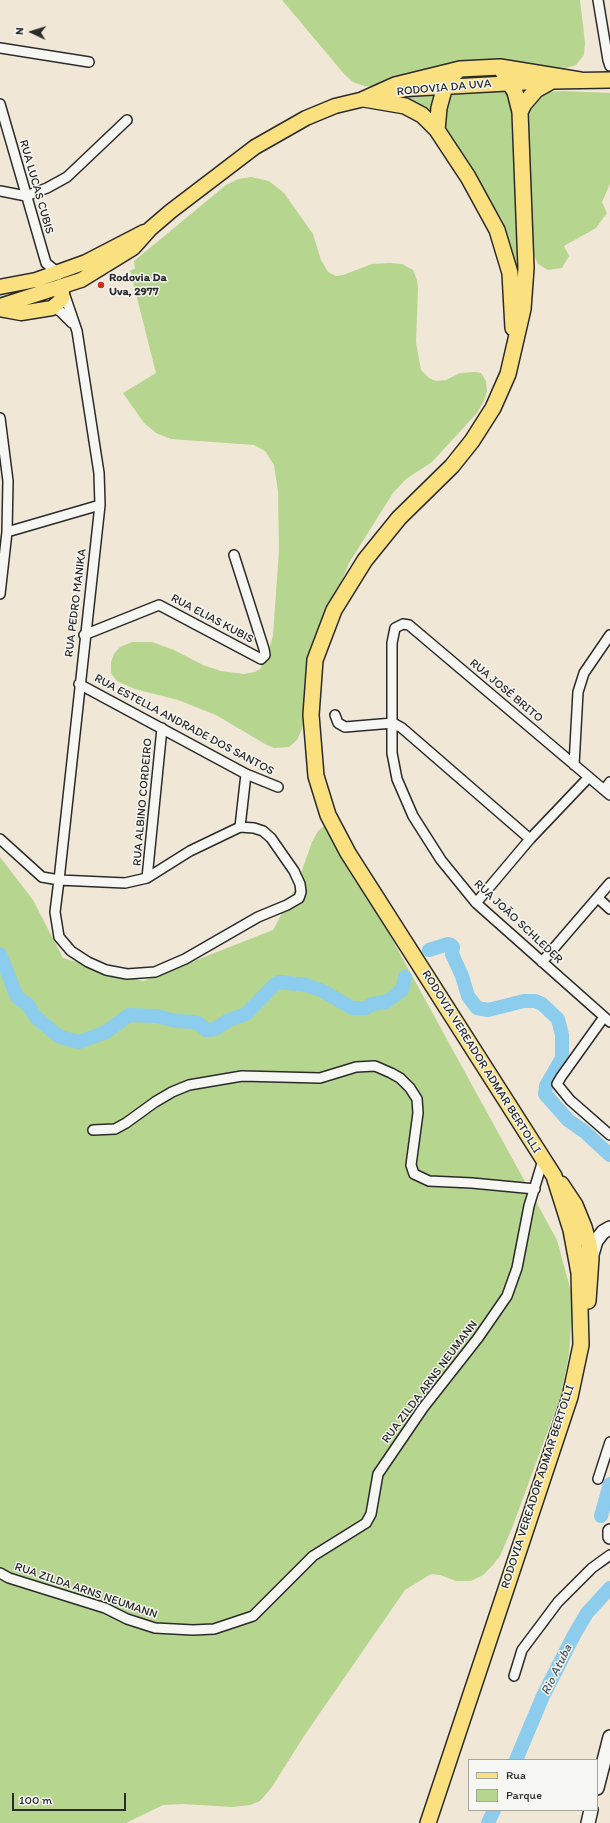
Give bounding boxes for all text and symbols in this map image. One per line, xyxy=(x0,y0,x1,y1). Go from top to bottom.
north arrow xyxy=(12,12,52,52)
text: N xyxy=(13,27,26,35)
street label: RODOVIA DA UVA xyxy=(396,77,492,99)
street label: RUA LUCAS CUBIS xyxy=(16,138,56,236)
place label: Rodovia Da Uva, 2977 xyxy=(109,271,167,299)
marker: Rodovia Da Uva, 2977 xyxy=(96,280,106,290)
street label: RUA PEDRO MANIKA xyxy=(62,548,90,658)
street label: RUA ELIAS KUBIS xyxy=(168,591,256,647)
street label: RUA JOSÉ BRITO xyxy=(466,656,546,726)
street label: RUA ESTELLA ANDRADE DOS SANTOS xyxy=(92,671,276,779)
street label: RUA ALBINO CORDEIRO xyxy=(130,737,156,867)
street label: RUA JOÃO SCHLEDER xyxy=(471,877,565,967)
street label: RODOVIA VEREADOR ADMAR BERTOLLI xyxy=(418,968,544,1156)
street label: RUA ZILDA ARNS NEUMANN xyxy=(379,1318,481,1446)
street label: RODOVIA VEREADOR ADMAR BERTOLLI xyxy=(498,1383,578,1591)
street label: RUA ZILDA ARNS NEUMANN xyxy=(13,1560,159,1622)
water label: Rio Atuba xyxy=(538,1642,576,1698)
legend xyxy=(468,1759,598,1811)
text: Rua xyxy=(506,1768,526,1782)
scale bar xyxy=(14,1785,128,1811)
text: Parque xyxy=(506,1788,542,1802)
text: 100 m xyxy=(19,1793,52,1807)

